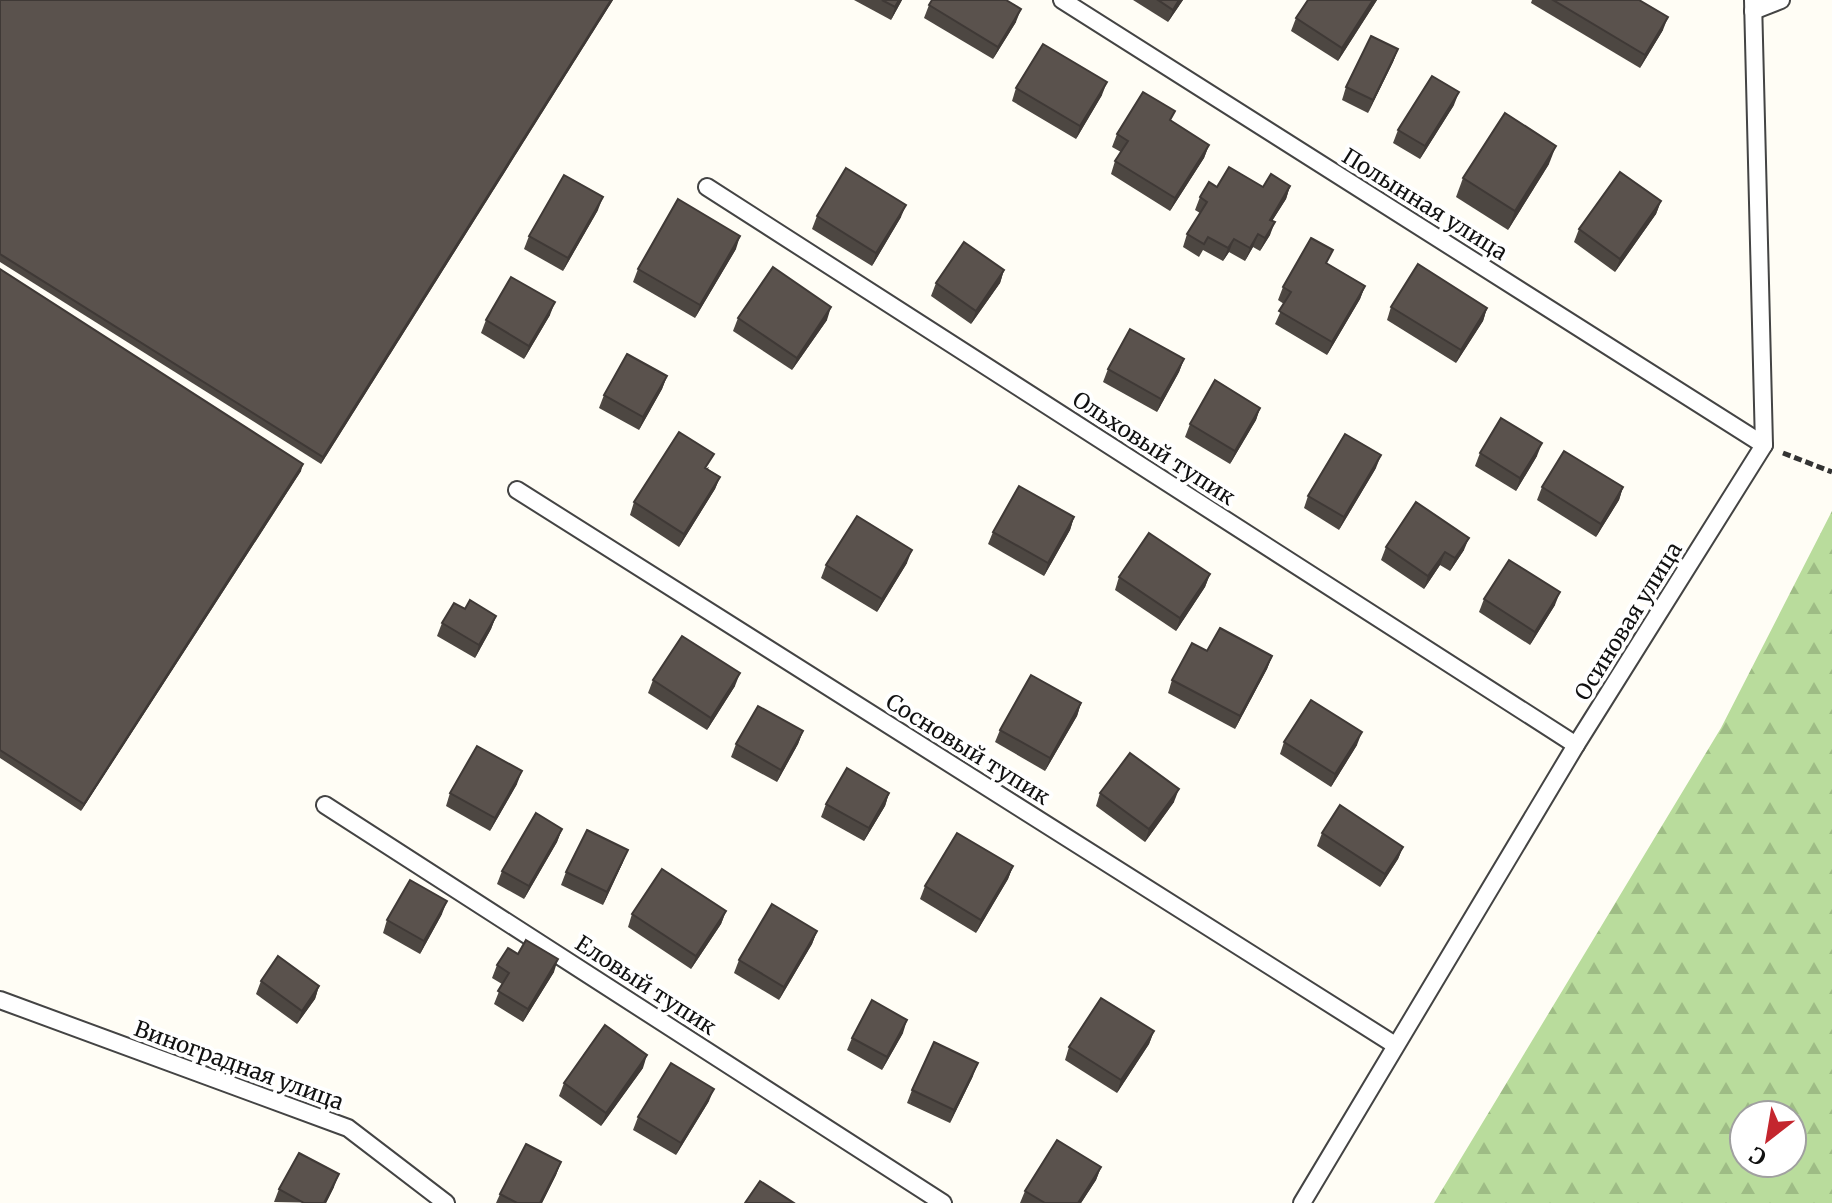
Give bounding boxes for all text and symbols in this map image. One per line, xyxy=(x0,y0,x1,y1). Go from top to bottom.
street label: Полынная улица xyxy=(1337,142,1513,266)
street label: Ольховый тупик xyxy=(1067,385,1241,511)
street label: Осиновая улица xyxy=(1568,536,1688,705)
street label: Сосновый тупик xyxy=(881,687,1055,811)
street label: Еловый тупик xyxy=(570,929,722,1041)
street label: Виноградная улица xyxy=(130,1014,348,1116)
north arrow xyxy=(1728,1099,1808,1179)
text: С xyxy=(1744,1140,1771,1172)

